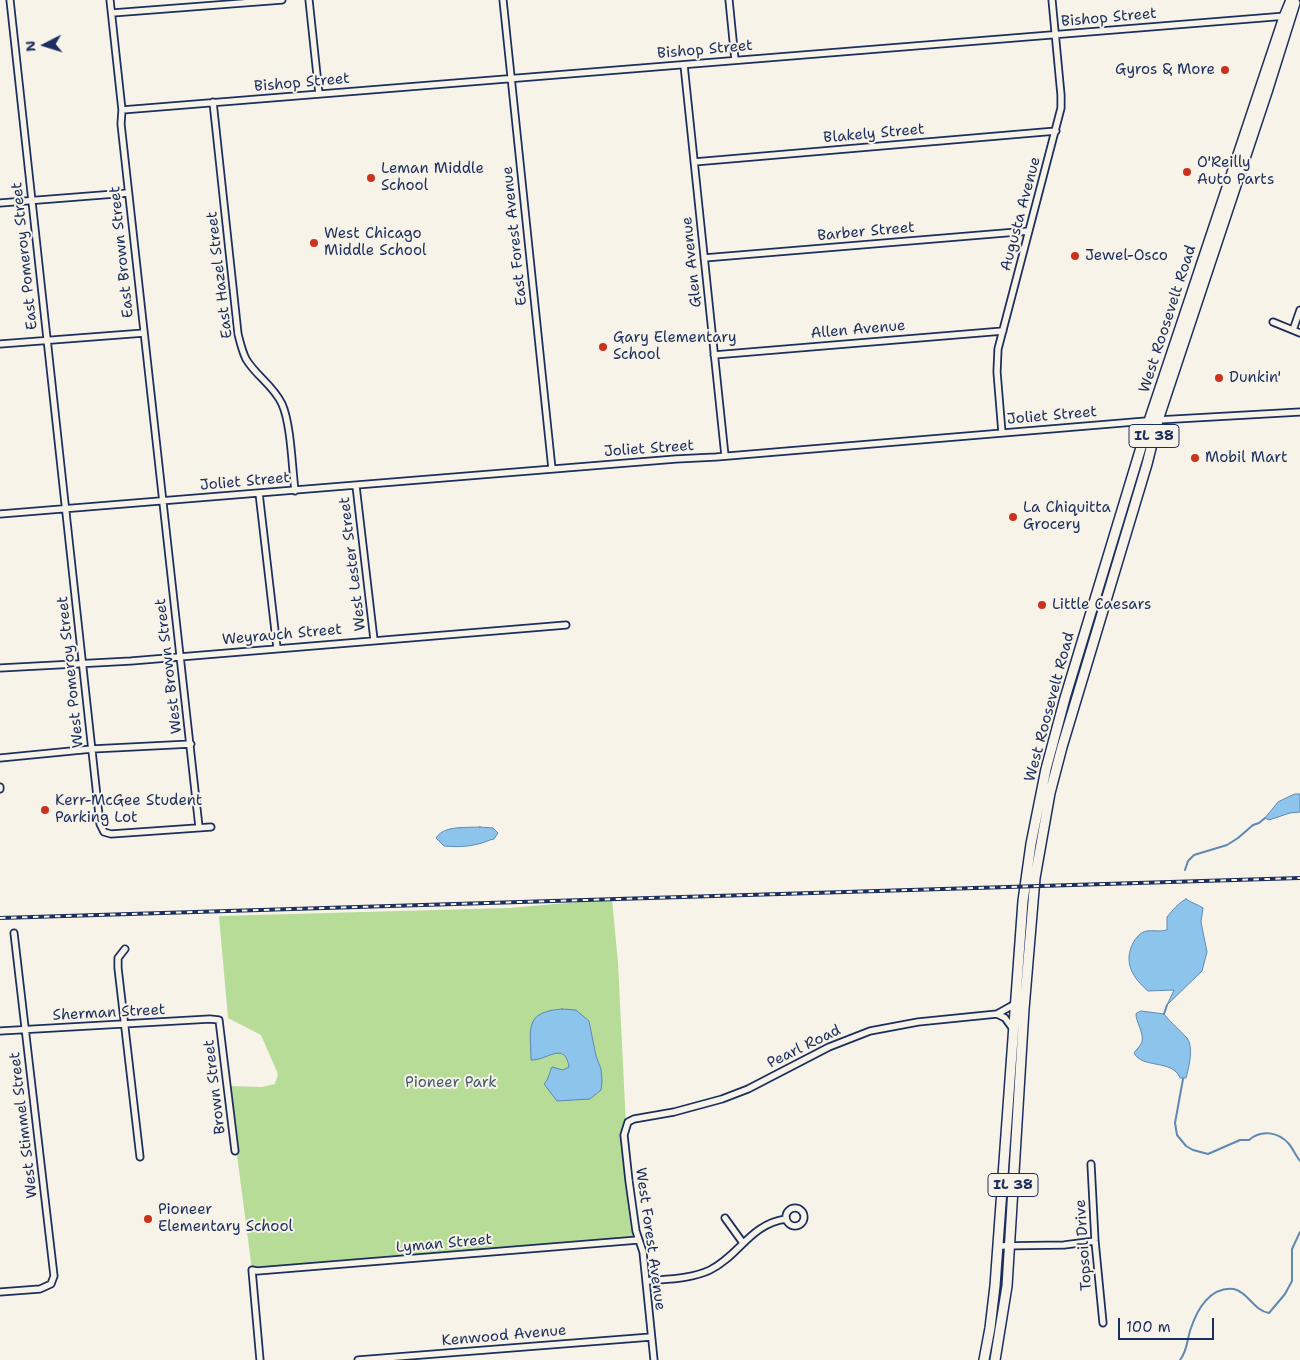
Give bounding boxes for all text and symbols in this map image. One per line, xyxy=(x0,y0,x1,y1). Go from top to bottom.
street label: Bishop Street xyxy=(1060,5,1158,31)
north arrow xyxy=(20,20,70,70)
street label: Bishop Street xyxy=(656,37,754,63)
text: N xyxy=(21,40,40,53)
place label: Gyros & More xyxy=(1115,61,1215,79)
marker: Gyros & More xyxy=(1219,64,1231,76)
street label: Bishop Street xyxy=(253,70,351,96)
street label: Blakely Street xyxy=(823,121,925,147)
place label: O'Reilly Auto Parts xyxy=(1197,154,1274,189)
street label: Augusta Avenue xyxy=(997,155,1045,273)
place label: Leman Middle School xyxy=(381,160,484,195)
street label: East Forest Avenue xyxy=(499,165,531,307)
marker: O'Reilly Auto Parts xyxy=(1181,166,1193,178)
marker: Leman Middle School xyxy=(365,172,377,184)
street label: East Pomeroy Street xyxy=(8,181,42,331)
street label: East Brown Street xyxy=(106,185,138,319)
street label: East Hazel Street xyxy=(203,210,237,340)
street label: Glen Avenue xyxy=(678,216,706,308)
street label: Barber Street xyxy=(817,219,915,245)
place label: West Chicago Middle School xyxy=(324,225,426,260)
marker: West Chicago Middle School xyxy=(308,237,320,249)
street label: West Roosevelt Road xyxy=(1136,243,1200,395)
place label: Jewel-Osco xyxy=(1085,247,1168,265)
marker: Jewel-Osco xyxy=(1069,250,1081,262)
street label: Allen Avenue xyxy=(810,317,906,343)
place label: Gary Elementary School xyxy=(613,329,737,364)
marker: Gary Elementary School xyxy=(597,341,609,353)
place label: Dunkin' xyxy=(1229,369,1281,387)
marker: Dunkin' xyxy=(1213,372,1225,384)
street label: Joliet Street xyxy=(1006,403,1098,429)
road number: IL 38 xyxy=(1129,424,1179,448)
street label: Joliet Street xyxy=(603,437,695,461)
place label: Mobil Mart xyxy=(1205,449,1287,467)
marker: Mobil Mart xyxy=(1189,452,1201,464)
street label: Joliet Street xyxy=(199,469,291,495)
street label: West Lester Street xyxy=(336,496,370,632)
place label: La Chiquitta Grocery xyxy=(1023,499,1111,534)
marker: La Chiquitta Grocery xyxy=(1007,511,1019,523)
street label: West Pomeroy Street xyxy=(54,595,88,749)
place label: Little Caesars xyxy=(1052,596,1151,614)
street label: West Brown Street xyxy=(152,597,186,735)
marker: Little Caesars xyxy=(1036,599,1048,611)
street label: Weyrauch Street xyxy=(221,621,343,649)
street label: West Roosevelt Road xyxy=(1021,630,1079,784)
place label: Kerr-McGee Student Parking Lot xyxy=(55,792,202,827)
marker: Kerr-McGee Student Parking Lot xyxy=(39,804,51,816)
street label: Sherman Street xyxy=(52,1001,166,1025)
street label: Pearl Road xyxy=(764,1021,844,1073)
street label: Brown Street xyxy=(200,1039,230,1135)
street label: West Stimmel Street xyxy=(6,1051,42,1199)
park label: Pioneer Park xyxy=(405,1074,497,1092)
street label: West Forest Avenue xyxy=(631,1167,669,1311)
road number: IL 38 xyxy=(988,1174,1038,1196)
street label: Topsoil Drive xyxy=(1072,1199,1096,1291)
place label: Pioneer Elementary School xyxy=(158,1201,293,1236)
marker: Pioneer Elementary School xyxy=(142,1213,154,1225)
street label: Lyman Street xyxy=(395,1231,493,1257)
scale bar xyxy=(1120,1308,1216,1340)
text: 100 m xyxy=(1126,1317,1171,1337)
street label: Kenwood Avenue xyxy=(441,1322,567,1350)

